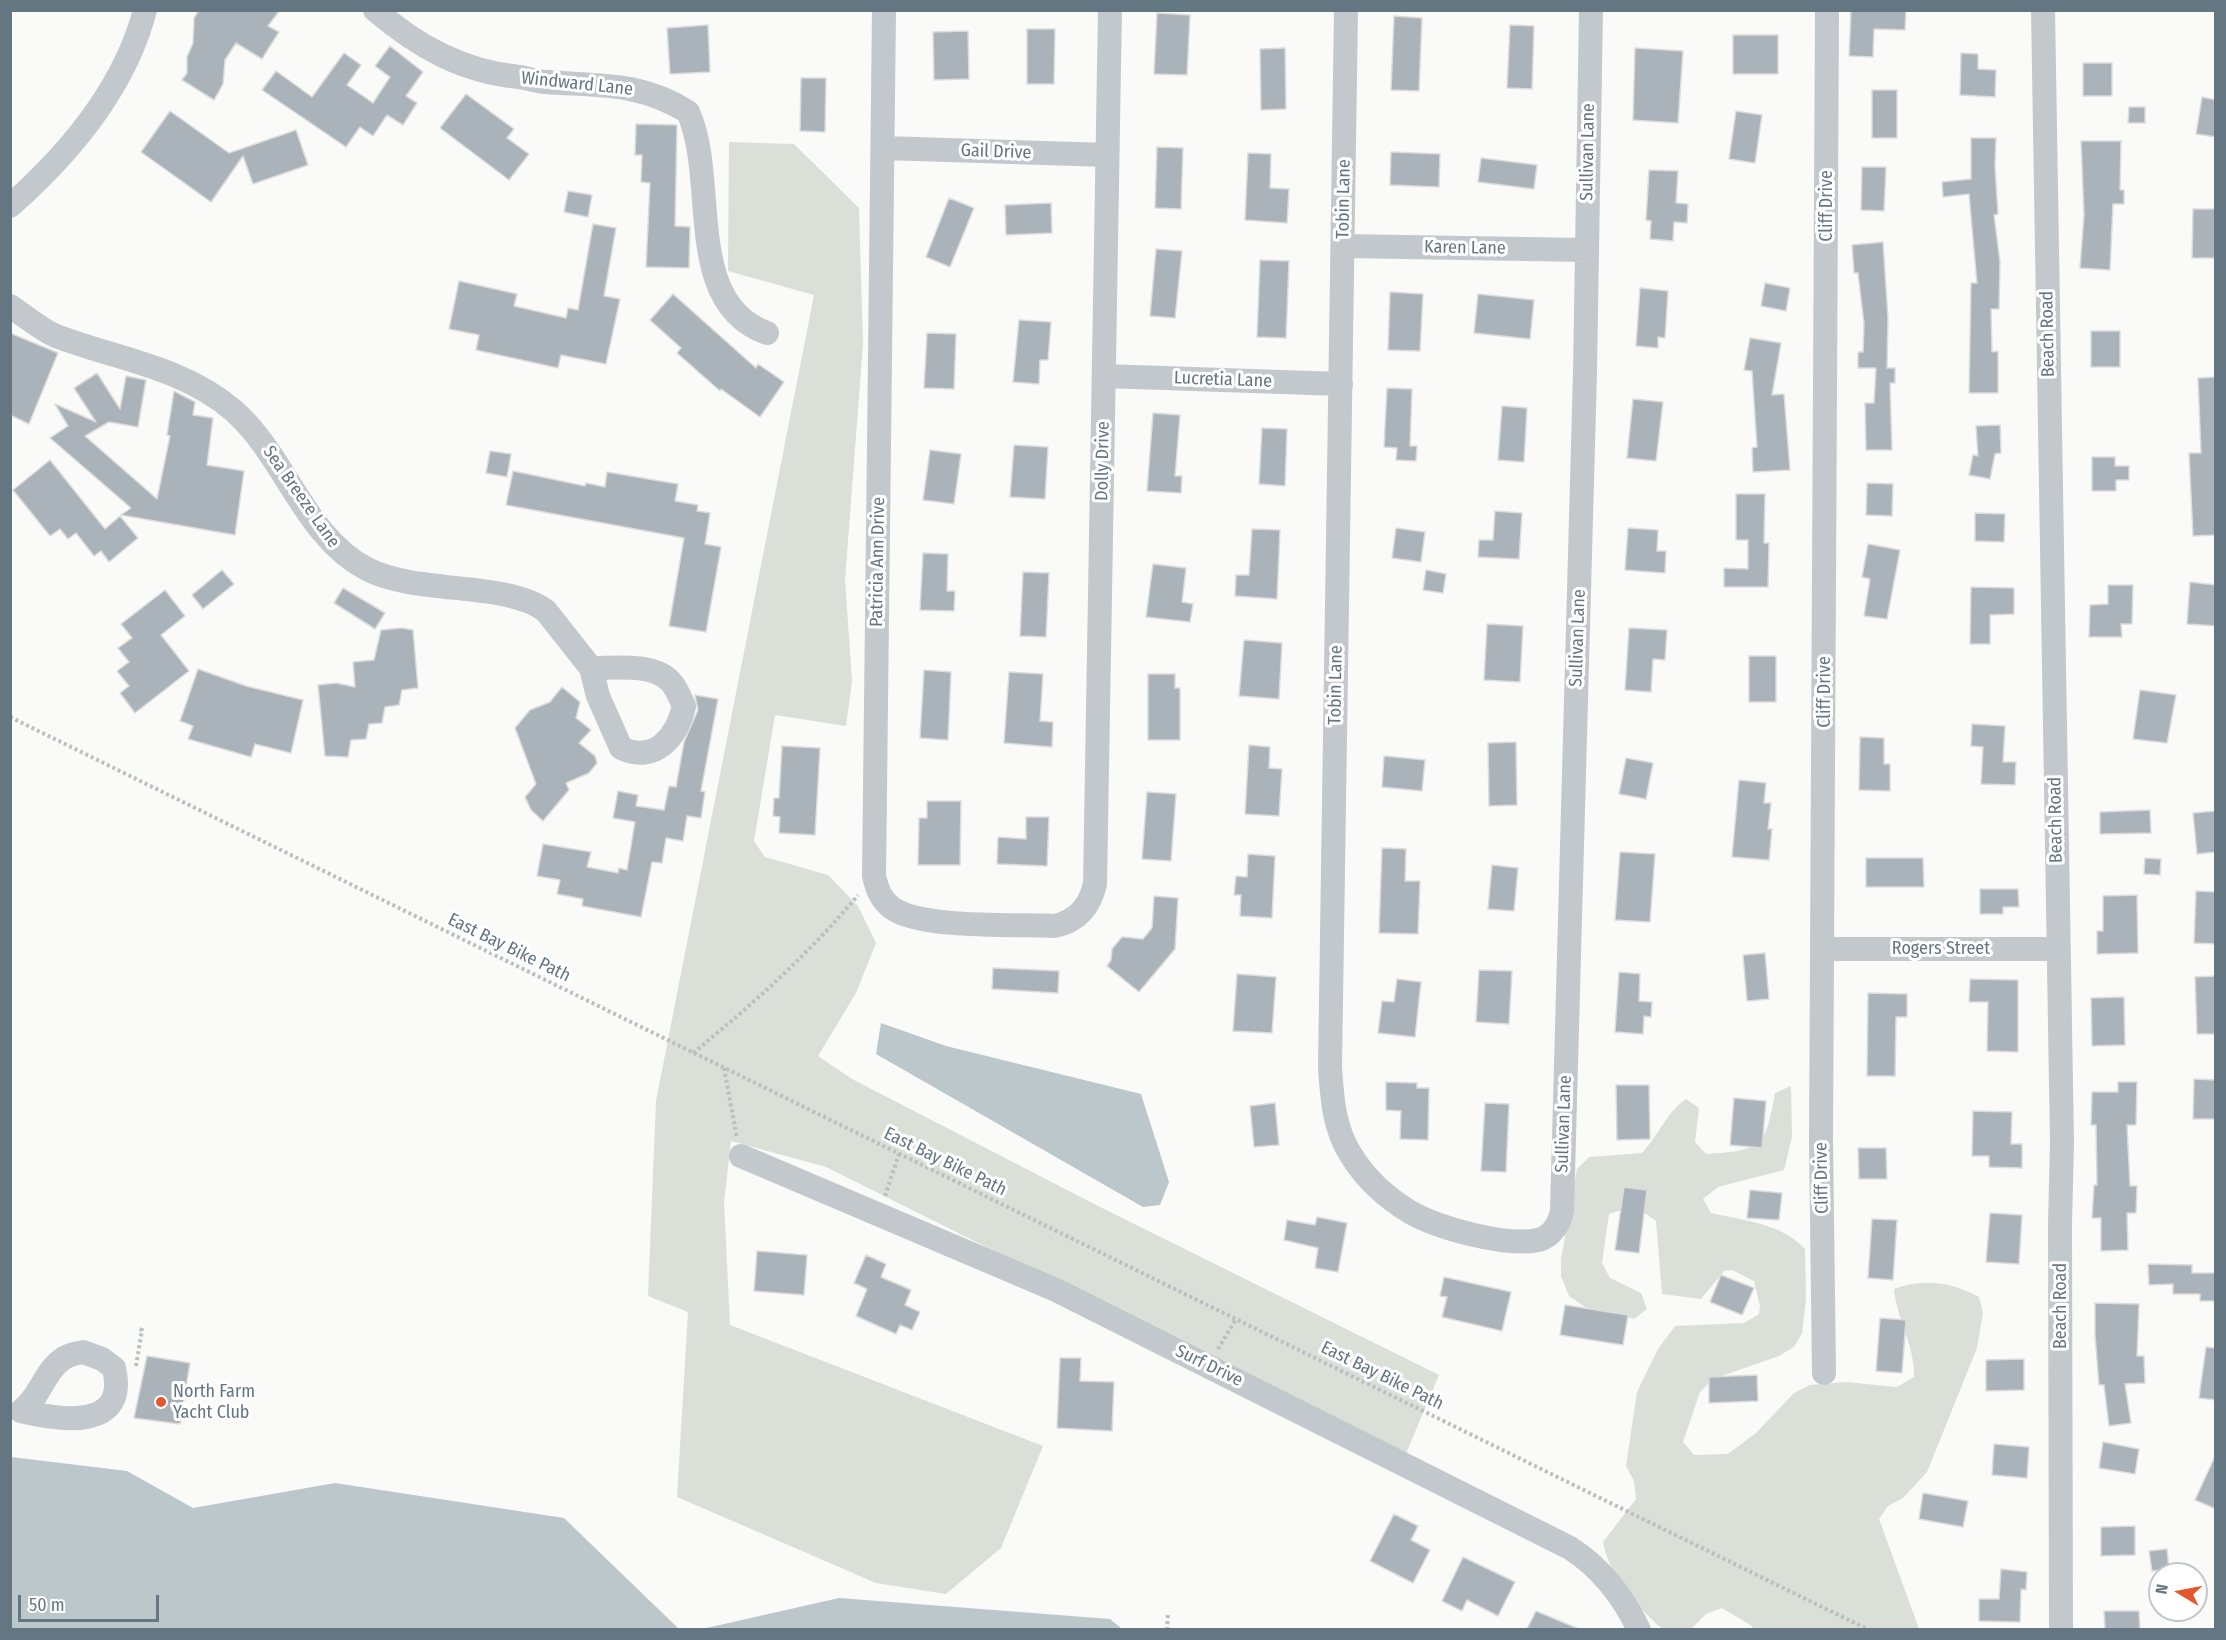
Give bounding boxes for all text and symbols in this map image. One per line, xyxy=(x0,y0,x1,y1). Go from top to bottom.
street label: Windward Lane xyxy=(520,67,634,101)
street label: Sullivan Lane xyxy=(1576,103,1600,201)
street label: Gail Drive xyxy=(960,140,1032,164)
street label: Tobin Lane xyxy=(1333,159,1355,239)
street label: Cliff Drive xyxy=(1816,170,1838,242)
street label: Karen Lane xyxy=(1424,236,1506,260)
street label: Beach Road xyxy=(2036,291,2060,377)
street label: Lucretia Lane xyxy=(1174,367,1272,393)
street label: Dolly Drive xyxy=(1092,421,1114,501)
street label: Sea Breeze Lane xyxy=(258,442,344,552)
street label: Patricia Ann Drive xyxy=(866,497,890,627)
street label: Sullivan Lane xyxy=(1566,589,1590,687)
street label: Tobin Lane xyxy=(1325,645,1347,725)
street label: Cliff Drive xyxy=(1814,656,1836,728)
street label: Beach Road xyxy=(2044,777,2068,863)
street label: East Bay Bike Path xyxy=(444,909,574,987)
street label: Rogers Street xyxy=(1892,938,1990,960)
street label: Sullivan Lane xyxy=(1552,1075,1576,1173)
street label: East Bay Bike Path xyxy=(880,1123,1010,1201)
street label: Cliff Drive xyxy=(1811,1142,1833,1214)
street label: Beach Road xyxy=(2050,1263,2072,1349)
street label: East Bay Bike Path xyxy=(1317,1337,1447,1415)
street label: Surf Drive xyxy=(1172,1340,1246,1392)
place label: North Farm Yacht Club xyxy=(173,1381,255,1424)
marker: North Farm Yacht Club xyxy=(154,1395,168,1409)
north arrow xyxy=(2148,1562,2208,1622)
scale bar xyxy=(21,1583,162,1621)
text: N xyxy=(2152,1583,2172,1596)
text: 50 m xyxy=(29,1594,65,1616)

